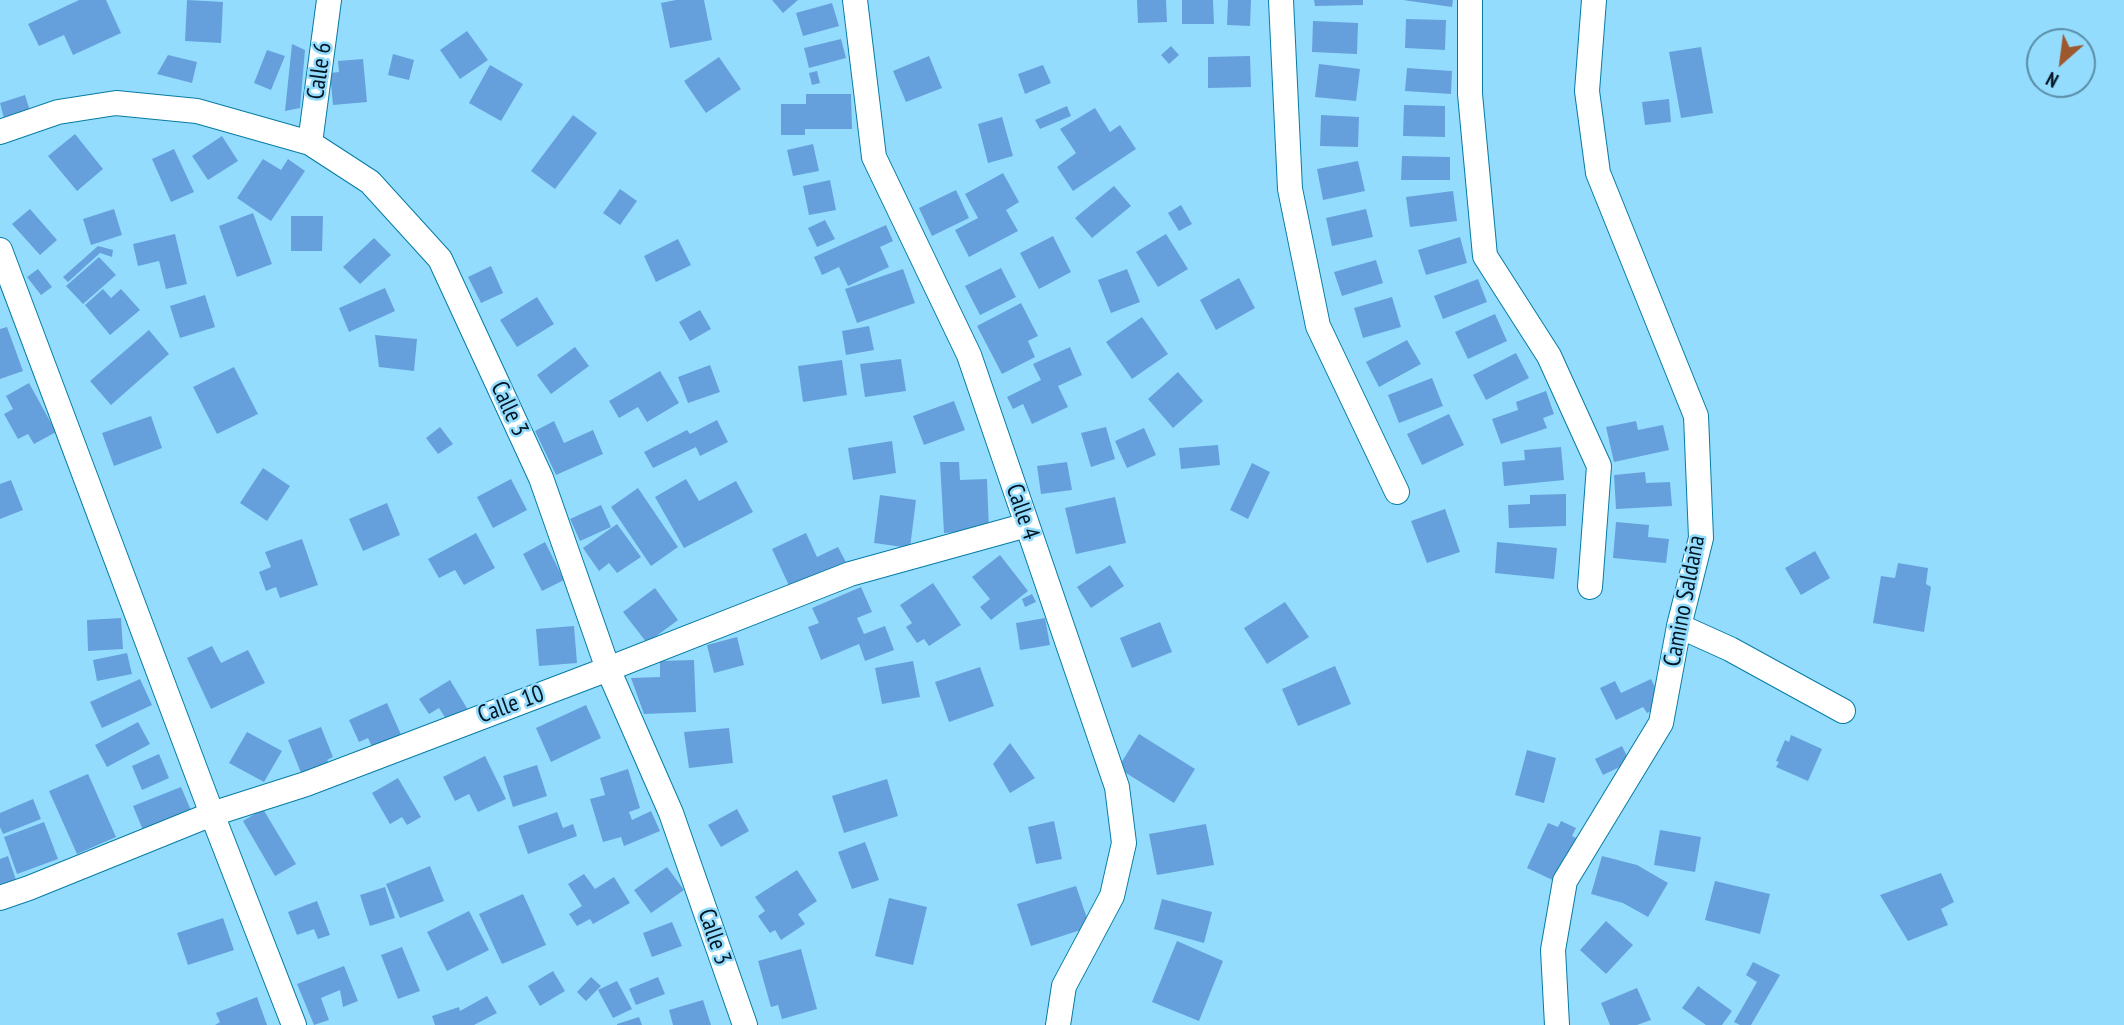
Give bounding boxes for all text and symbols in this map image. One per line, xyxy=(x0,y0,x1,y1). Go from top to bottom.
north arrow xyxy=(2026,28,2096,98)
street label: Calle 6 xyxy=(302,41,338,101)
text: N xyxy=(2042,67,2062,93)
street label: Calle 3 xyxy=(484,377,534,441)
street label: Calle 4 xyxy=(999,480,1045,544)
street label: Camino Saldaña xyxy=(1658,533,1712,669)
street label: Calle 10 xyxy=(474,680,548,730)
street label: Calle 3 xyxy=(691,905,737,969)

